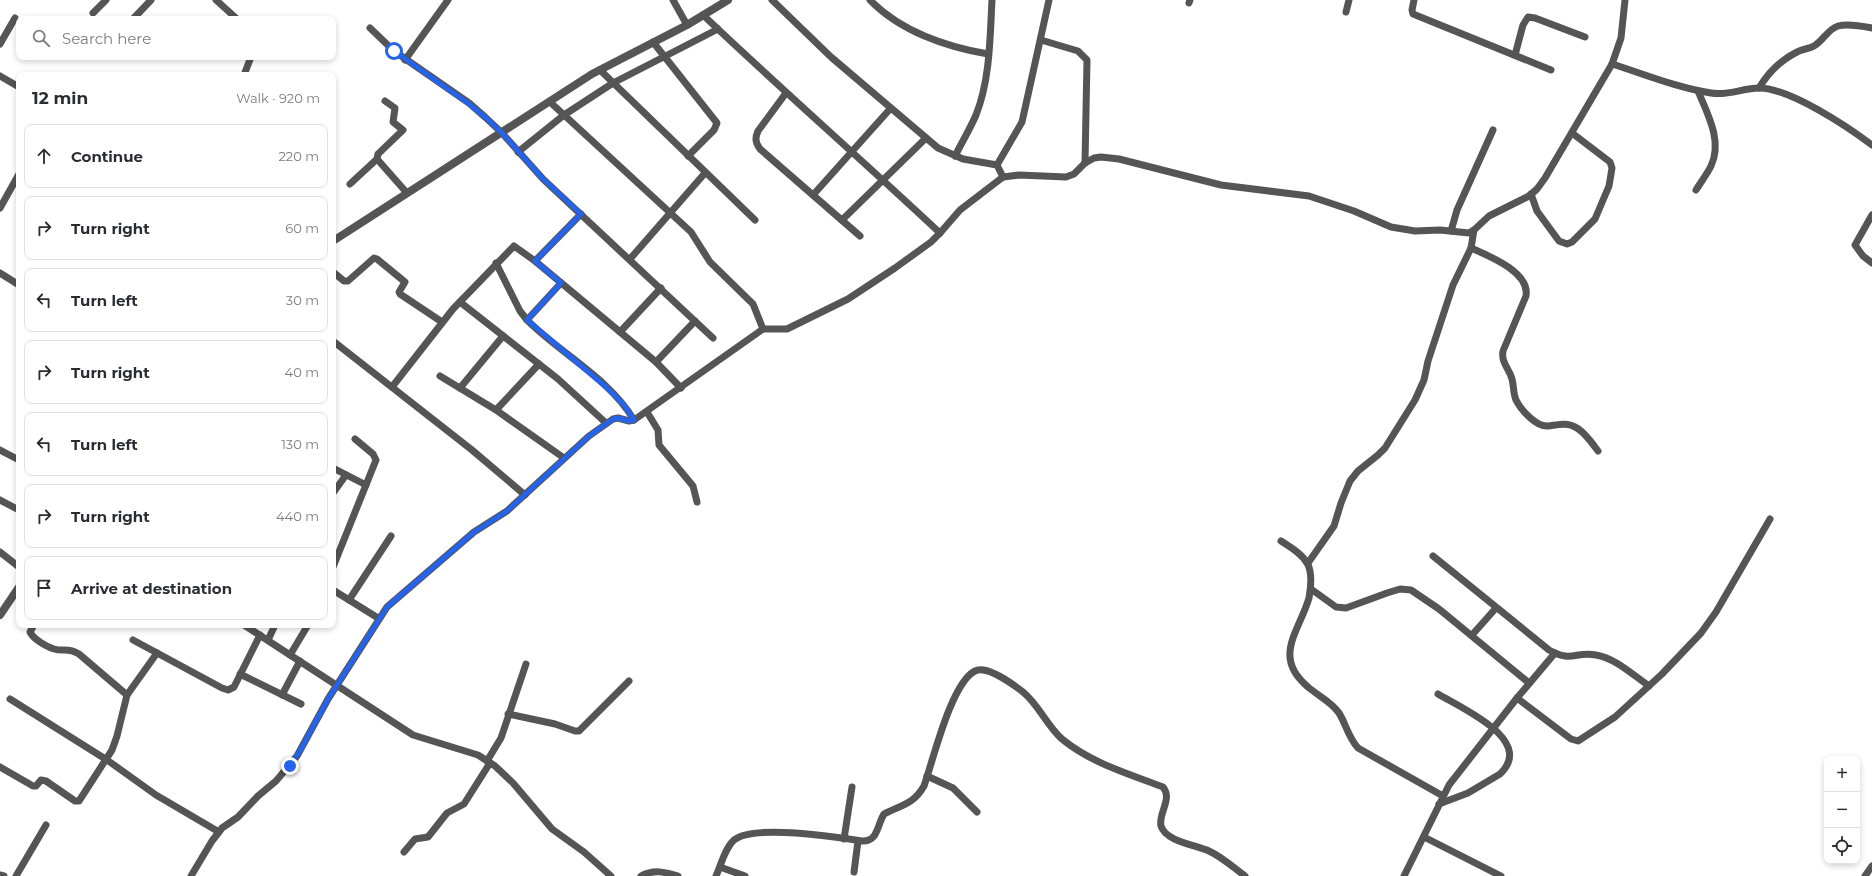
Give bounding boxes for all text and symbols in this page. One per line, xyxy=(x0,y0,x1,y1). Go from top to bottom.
search box xyxy=(16,16,336,60)
icon: search xyxy=(30,27,52,49)
text: Search here xyxy=(62,29,151,48)
route start xyxy=(385,42,403,60)
text: 12 min xyxy=(32,88,88,108)
text: Walk · 920 m xyxy=(236,90,320,106)
icon: ahead xyxy=(33,145,55,167)
text: Continue xyxy=(71,147,143,166)
text: 220 m xyxy=(278,148,319,164)
icon: right xyxy=(33,217,55,239)
text: Turn right xyxy=(71,219,150,238)
text: 60 m xyxy=(285,220,319,236)
icon: left xyxy=(33,289,55,311)
text: Turn left xyxy=(71,291,138,310)
text: 30 m xyxy=(286,292,319,308)
icon: right xyxy=(33,361,55,383)
text: Turn right xyxy=(71,363,150,382)
text: 40 m xyxy=(285,364,319,380)
icon: left xyxy=(33,433,55,455)
text: Turn left xyxy=(71,435,138,454)
text: 130 m xyxy=(281,436,319,452)
icon: right xyxy=(33,505,55,527)
text: Turn right xyxy=(71,507,150,526)
text: 440 m xyxy=(276,508,319,524)
icon: arrive xyxy=(33,577,55,599)
text: Arrive at destination xyxy=(71,579,232,598)
map controls xyxy=(1824,756,1860,864)
button: + xyxy=(1824,756,1860,792)
route end xyxy=(281,757,299,775)
button: − xyxy=(1824,792,1860,828)
button: locate xyxy=(1824,828,1860,864)

